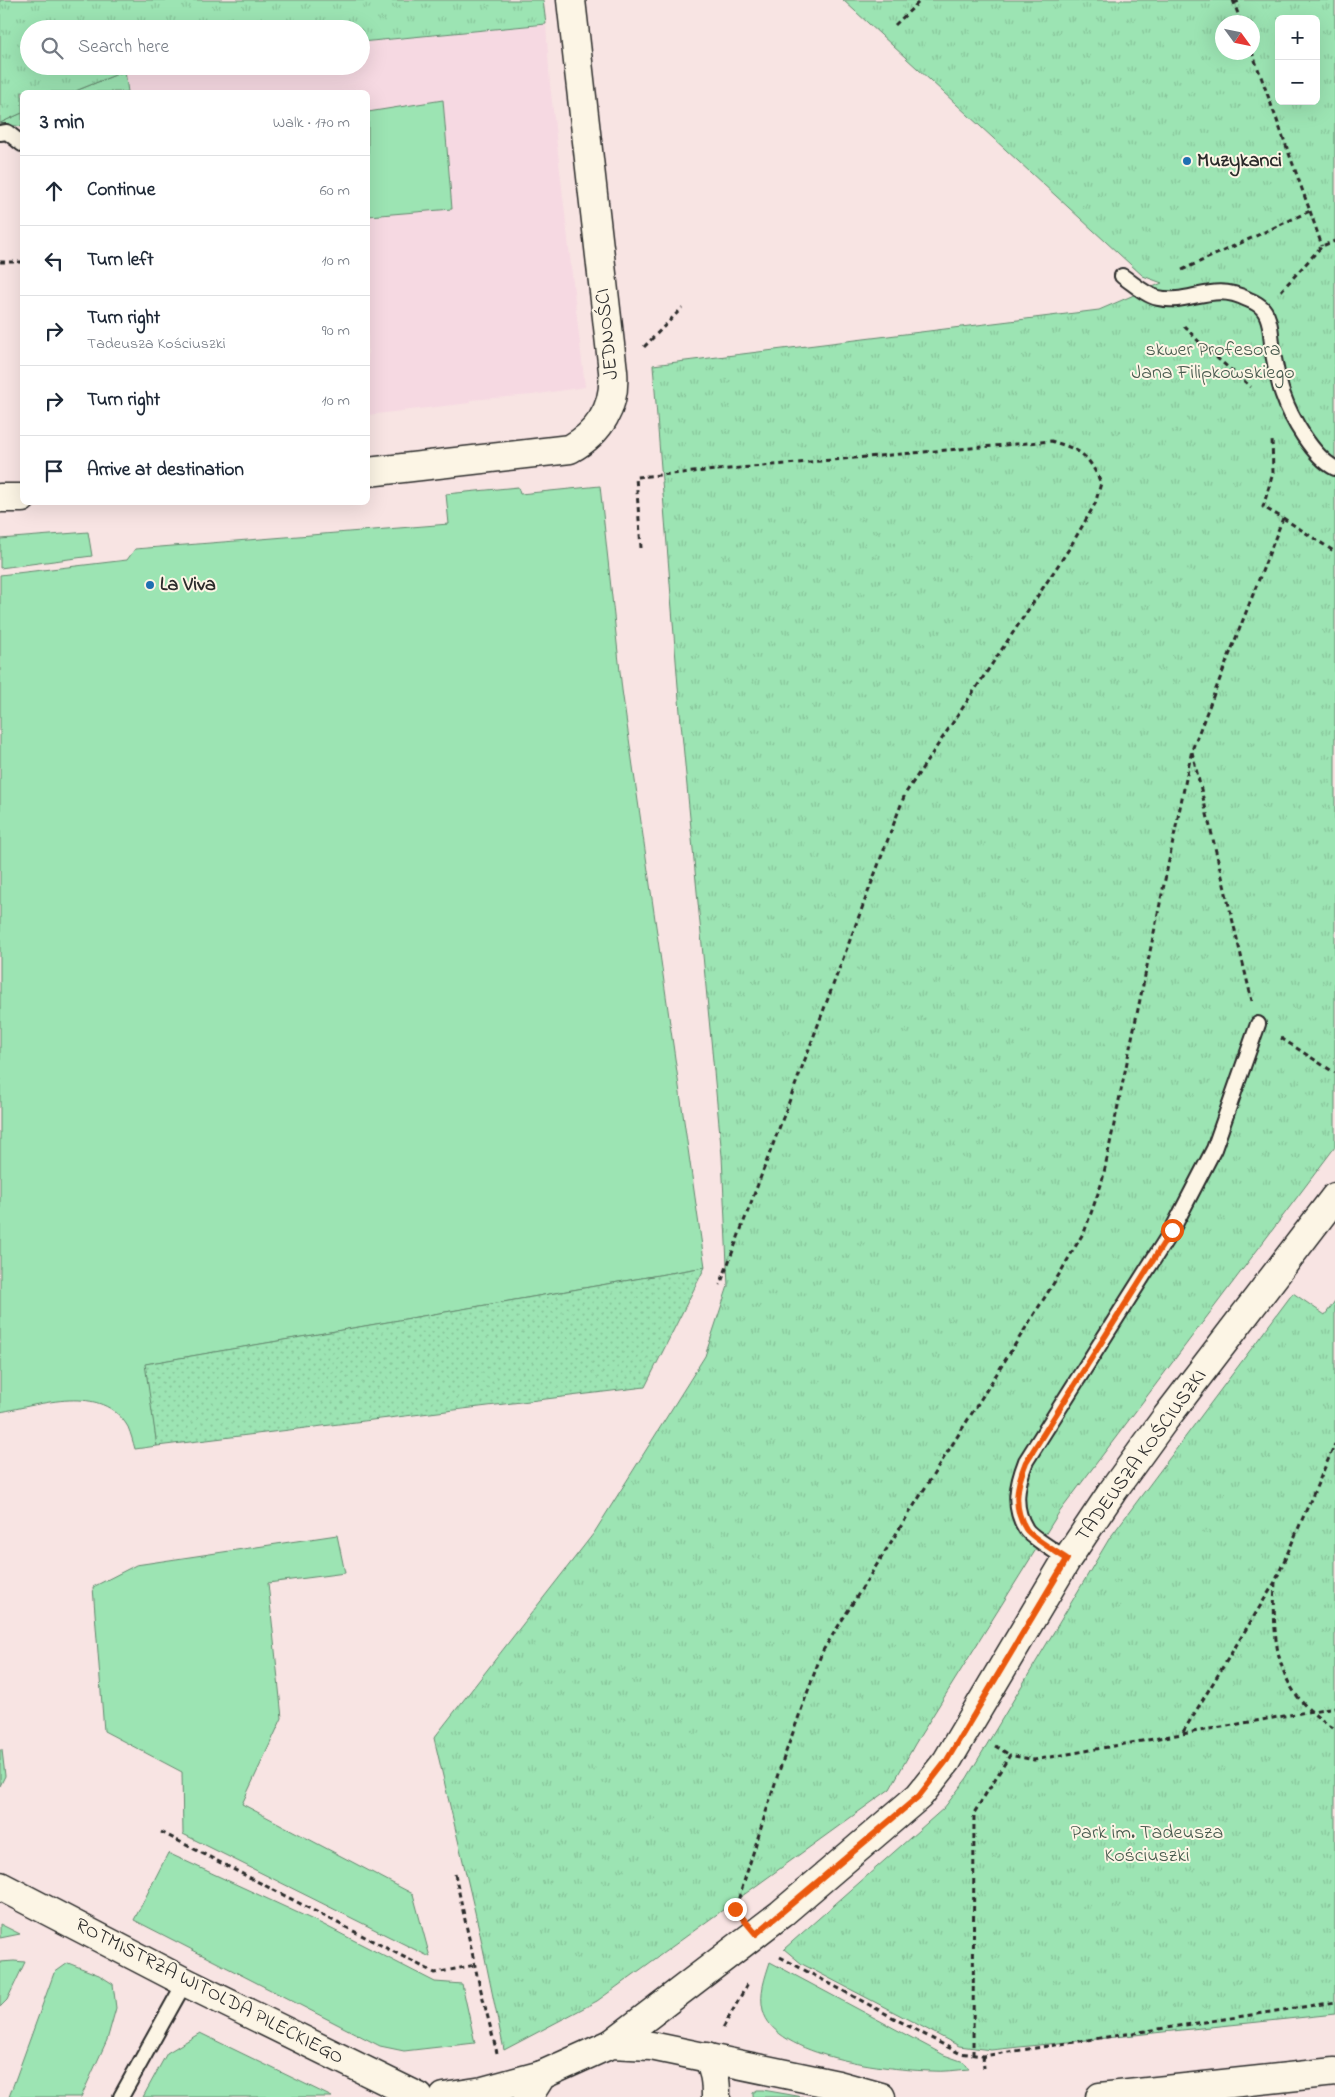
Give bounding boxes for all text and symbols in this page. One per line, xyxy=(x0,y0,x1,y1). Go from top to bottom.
north arrow xyxy=(1215,15,1260,60)
map controls xyxy=(1275,15,1320,105)
button: + xyxy=(1275,15,1320,60)
search box xyxy=(20,20,370,75)
icon: search xyxy=(38,34,66,62)
text: Search here xyxy=(78,34,169,61)
button: − xyxy=(1275,60,1320,105)
text: 3 min xyxy=(40,108,84,138)
text: Walk · 170 m xyxy=(273,111,350,135)
place label: Muzykanci xyxy=(1197,147,1282,177)
marker: Muzykanci xyxy=(1181,155,1193,167)
icon: ahead xyxy=(40,177,68,205)
text: Continue xyxy=(87,177,155,204)
text: 60 m xyxy=(320,179,350,203)
icon: left xyxy=(40,247,68,275)
text: Turn left xyxy=(87,247,154,274)
text: 10 m xyxy=(322,249,350,273)
street label: JEDNOŚCI xyxy=(589,287,627,381)
text: Turn right xyxy=(87,305,160,332)
icon: right xyxy=(40,317,68,345)
text: 90 m xyxy=(322,319,350,343)
text: Tadeusza Kościuszki xyxy=(87,332,226,356)
park label: skwer Profesora Jana Filipkowskiego xyxy=(1131,336,1295,389)
icon: right xyxy=(40,387,68,415)
text: Turn right xyxy=(87,387,160,414)
text: 10 m xyxy=(322,389,350,413)
icon: arrive xyxy=(40,457,68,485)
text: Arrive at destination xyxy=(87,457,244,484)
place label: La Viva xyxy=(160,571,216,600)
marker: La Viva xyxy=(144,579,156,591)
route start xyxy=(1161,1219,1184,1242)
street label: TADEUSZA KOŚCIUSZKI xyxy=(1069,1364,1215,1548)
park label: Park im. Tadeusza Kościuszki xyxy=(1071,1819,1223,1871)
route end xyxy=(724,1898,747,1921)
street label: ROTMISTRZA WITOLDA PILECKIEGO xyxy=(70,1911,348,2073)

